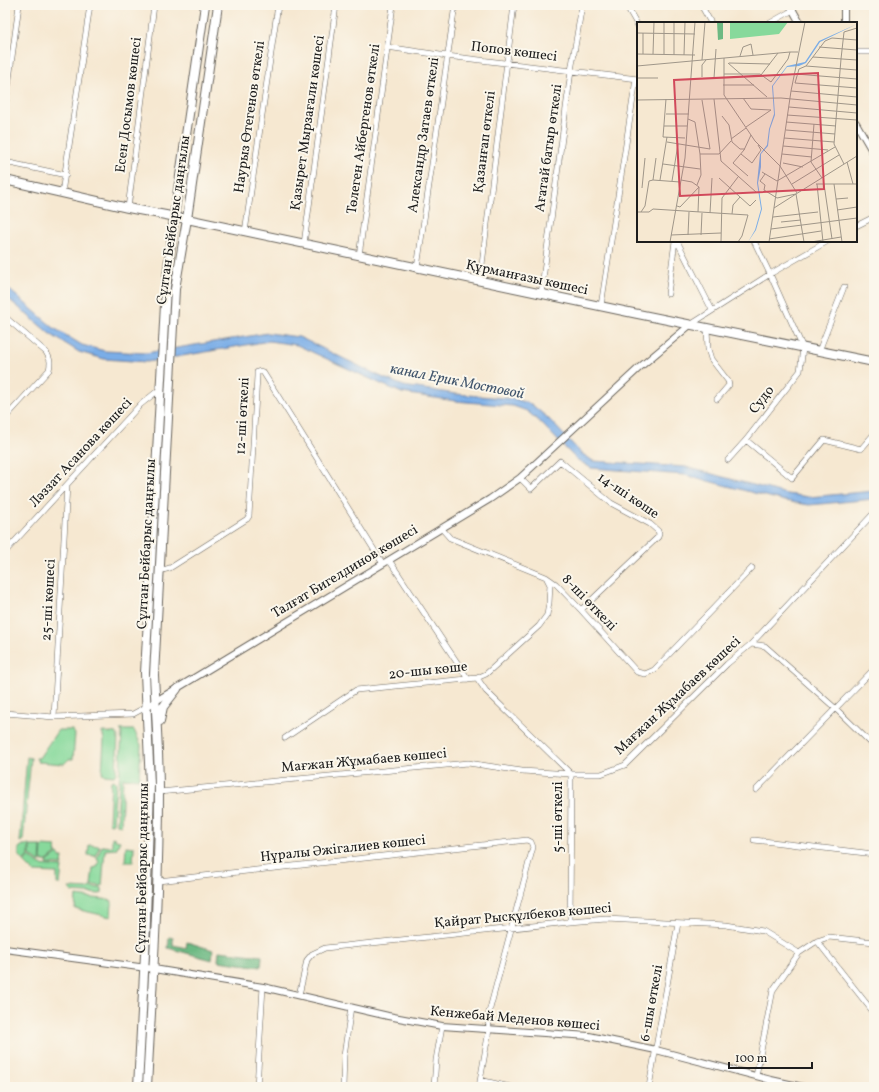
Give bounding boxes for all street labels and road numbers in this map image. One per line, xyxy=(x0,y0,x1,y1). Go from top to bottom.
street label: Қазырет Мырзағали көшесі xyxy=(286,34,330,212)
street label: Есен Досымов көшесі xyxy=(111,36,147,174)
street label: Попов көшесі xyxy=(470,37,558,67)
street label: Наурыз Өтегенов өткелі xyxy=(230,40,270,194)
street label: Төлеген Айбергенов өткелі xyxy=(343,43,385,215)
street label: Александр Затаев өткелі xyxy=(404,56,444,214)
street label: Ағатай батыр өткелі xyxy=(531,83,567,213)
street label: Қазанғап өткелі xyxy=(469,90,501,194)
street label: Сұлтан Бейбарыс даңғылы xyxy=(153,134,195,306)
street label: Құрманғазы көшесі xyxy=(464,256,590,300)
street label: 12-ші өткелі xyxy=(231,377,255,455)
street label: Судо xyxy=(745,382,779,418)
street label: Ләззат Асанова көшесі xyxy=(25,394,137,512)
street label: Сұлтан Бейбарыс даңғылы xyxy=(133,458,161,630)
street label: 14-ші көше xyxy=(593,468,663,524)
street label: Талғат Бигелдинов көшесі xyxy=(268,521,422,623)
street label: 25-ші көшесі xyxy=(37,558,61,642)
street label: 8-ші өткелі xyxy=(557,571,621,635)
street label: Мағжан Жұмабаев көшесі xyxy=(611,632,745,760)
street label: 20-шы көше xyxy=(388,657,469,685)
street label: Мағжан Жұмабаев көшесі xyxy=(280,744,448,778)
street label: 5-ші өткелі xyxy=(549,781,568,853)
street label: Сұлтан Бейбарыс даңғылы xyxy=(132,782,154,953)
street label: Нұралы Әжiгалиев көшесi xyxy=(259,831,427,867)
street label: Қайрат Рысқұлбеков көшесі xyxy=(433,899,613,933)
street label: 6-шы өткелі xyxy=(636,963,668,1043)
street label: Кенжебай Меденов көшесі xyxy=(429,1002,601,1036)

